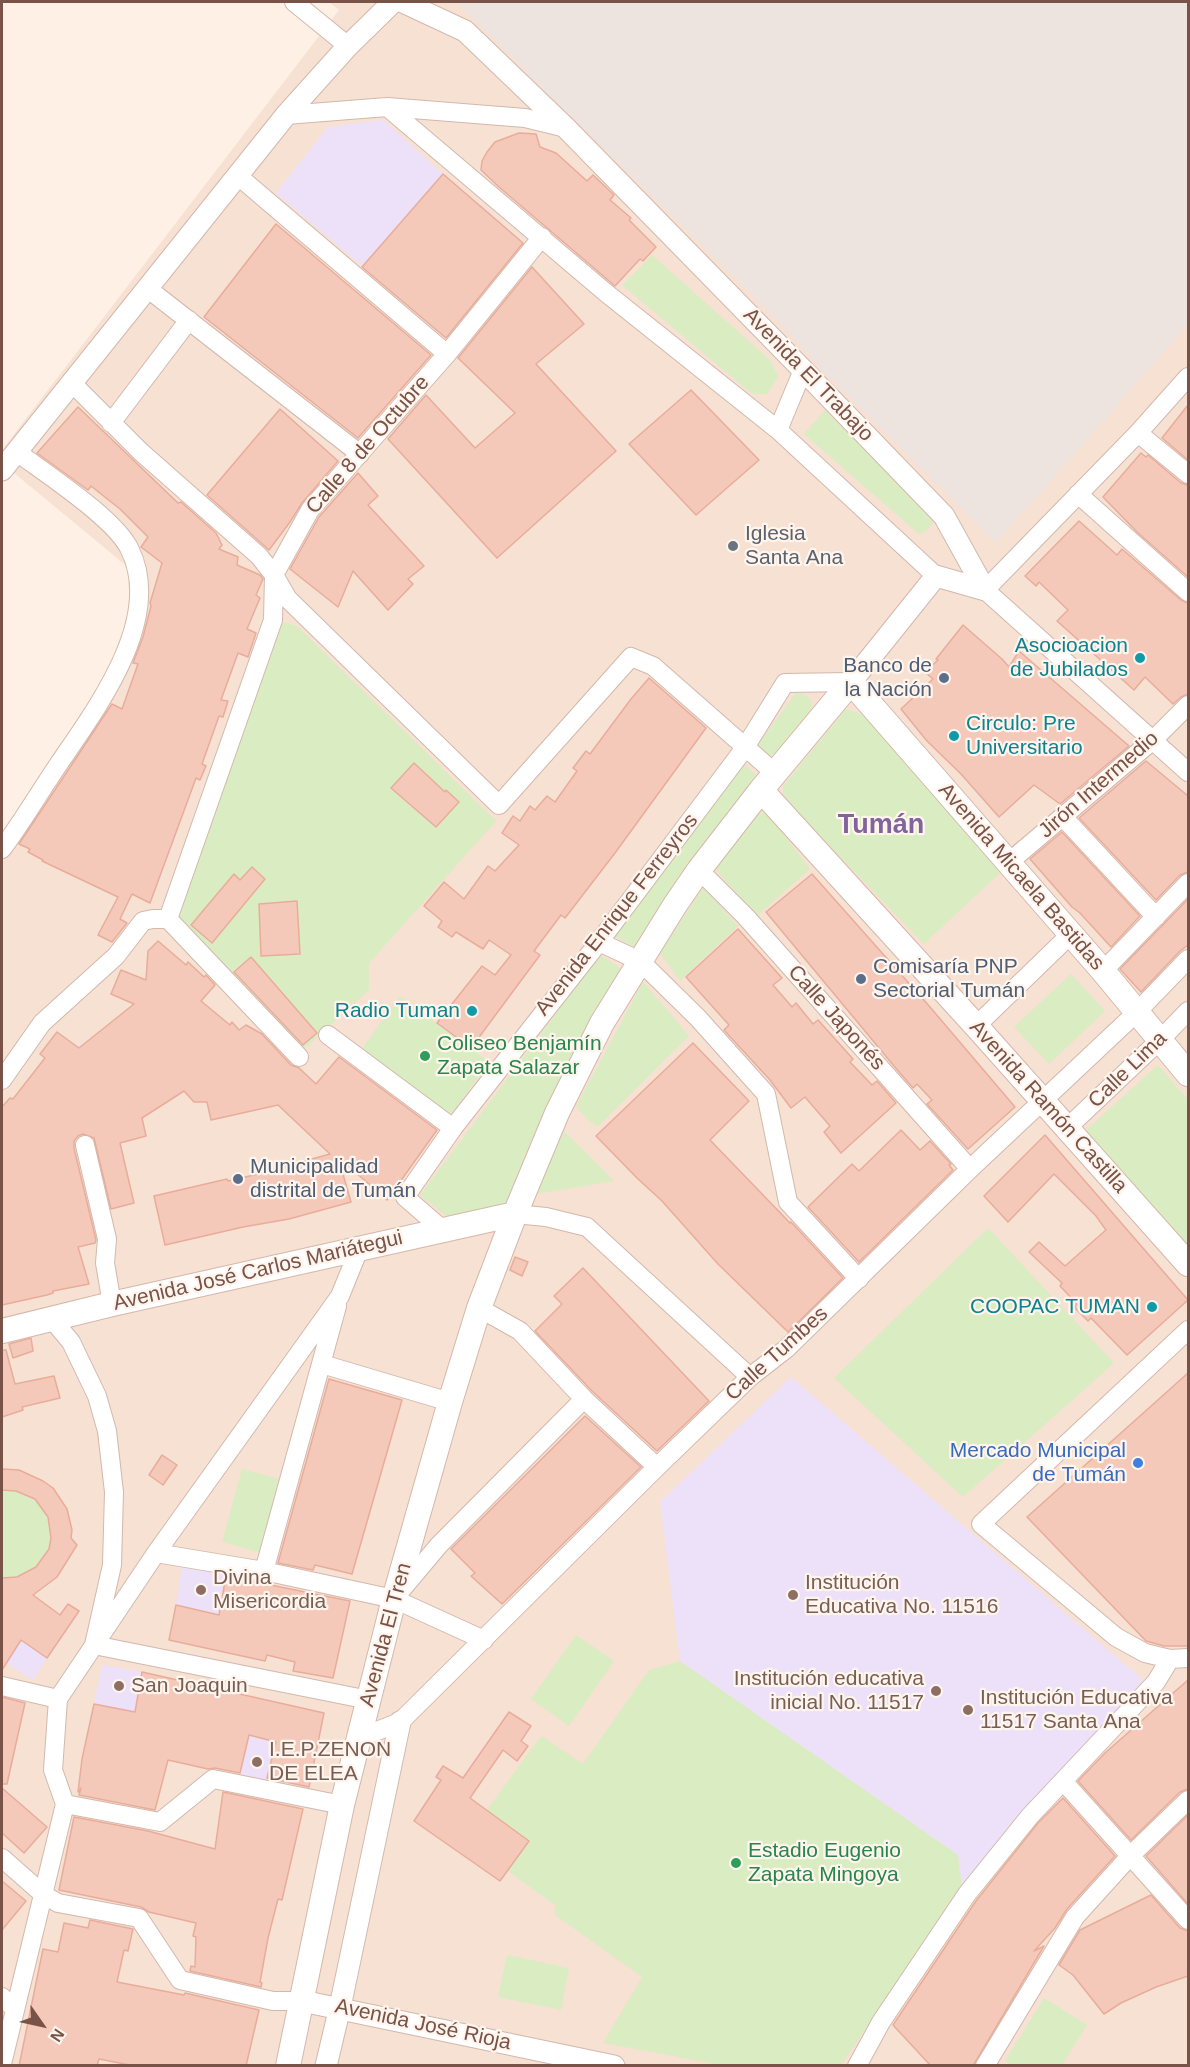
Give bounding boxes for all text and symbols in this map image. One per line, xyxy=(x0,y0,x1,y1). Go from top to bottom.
street label: Avenida El Trabajo xyxy=(738,303,878,447)
street label: Calle 8 de Octubre xyxy=(301,371,435,519)
place label: Iglesia Santa Ana xyxy=(745,521,843,571)
marker: Iglesia Santa Ana xyxy=(726,539,740,553)
place label: Asocioacion de Jubilados xyxy=(1010,633,1128,683)
marker: Asocioacion de Jubilados xyxy=(1133,651,1147,665)
place label: Banco de la Nación xyxy=(843,653,932,703)
marker: Banco de la Nación xyxy=(937,671,951,685)
place label: Circulo: Pre Universitario xyxy=(966,711,1083,761)
street label: Jirón Intermedio xyxy=(1034,726,1164,844)
marker: Circulo: Pre Universitario xyxy=(947,729,961,743)
street label: Avenida Micaela Bastidas xyxy=(933,778,1109,976)
street label: Avenida Enrique Ferreyros xyxy=(530,809,704,1021)
district label: Tumán xyxy=(838,810,924,842)
place label: Comisaría PNP Sectorial Tumán xyxy=(873,954,1025,1004)
street label: Calle Japonés xyxy=(782,960,890,1076)
marker: Comisaría PNP Sectorial Tumán xyxy=(854,972,868,986)
place label: Radio Tuman xyxy=(335,998,460,1024)
marker: Radio Tuman xyxy=(465,1004,479,1018)
street label: Avenida Ramón Castilla xyxy=(964,1015,1132,1199)
street label: Calle Lima xyxy=(1084,1026,1172,1114)
place label: Coliseo Benjamín Zapata Salazar xyxy=(437,1031,602,1081)
marker: Coliseo Benjamín Zapata Salazar xyxy=(418,1049,432,1063)
place label: Municipalidad distrital de Tumán xyxy=(250,1154,416,1204)
marker: Municipalidad distrital de Tumán xyxy=(231,1172,245,1186)
street label: Avenida José Carlos Mariátegui xyxy=(111,1225,405,1317)
place label: COOPAC TUMAN xyxy=(970,1294,1140,1320)
marker: COOPAC TUMAN xyxy=(1145,1300,1159,1314)
street label: Calle Tumbes xyxy=(721,1302,833,1406)
place label: Mercado Municipal de Tumán xyxy=(950,1438,1126,1488)
marker: Mercado Municipal de Tumán xyxy=(1131,1456,1145,1470)
street label: Avenida El Tren xyxy=(355,1560,417,1710)
place label: Divina Misericordia xyxy=(213,1565,326,1615)
place label: Institución Educativa No. 11516 xyxy=(805,1570,998,1620)
marker: Divina Misericordia xyxy=(194,1583,208,1597)
marker: Institución Educativa No. 11516 xyxy=(786,1588,800,1602)
place label: Institución educativa inicial No. 11517 xyxy=(734,1666,924,1716)
place label: San Joaquin xyxy=(131,1673,248,1699)
marker: San Joaquin xyxy=(112,1679,126,1693)
marker: Institución educativa inicial No. 11517 xyxy=(929,1684,943,1698)
place label: Institución Educativa 11517 Santa Ana xyxy=(980,1685,1173,1735)
marker: Institución Educativa 11517 Santa Ana xyxy=(961,1703,975,1717)
place label: I.E.P.ZENON DE ELEA xyxy=(269,1737,391,1787)
marker: I.E.P.ZENON DE ELEA xyxy=(250,1755,264,1769)
place label: Estadio Eugenio Zapata Mingoya xyxy=(748,1838,901,1888)
marker: Estadio Eugenio Zapata Mingoya xyxy=(729,1856,743,1870)
street label: Avenida José Rioja xyxy=(333,1994,513,2056)
north arrow xyxy=(12,1995,72,2055)
text: N xyxy=(47,2026,68,2045)

